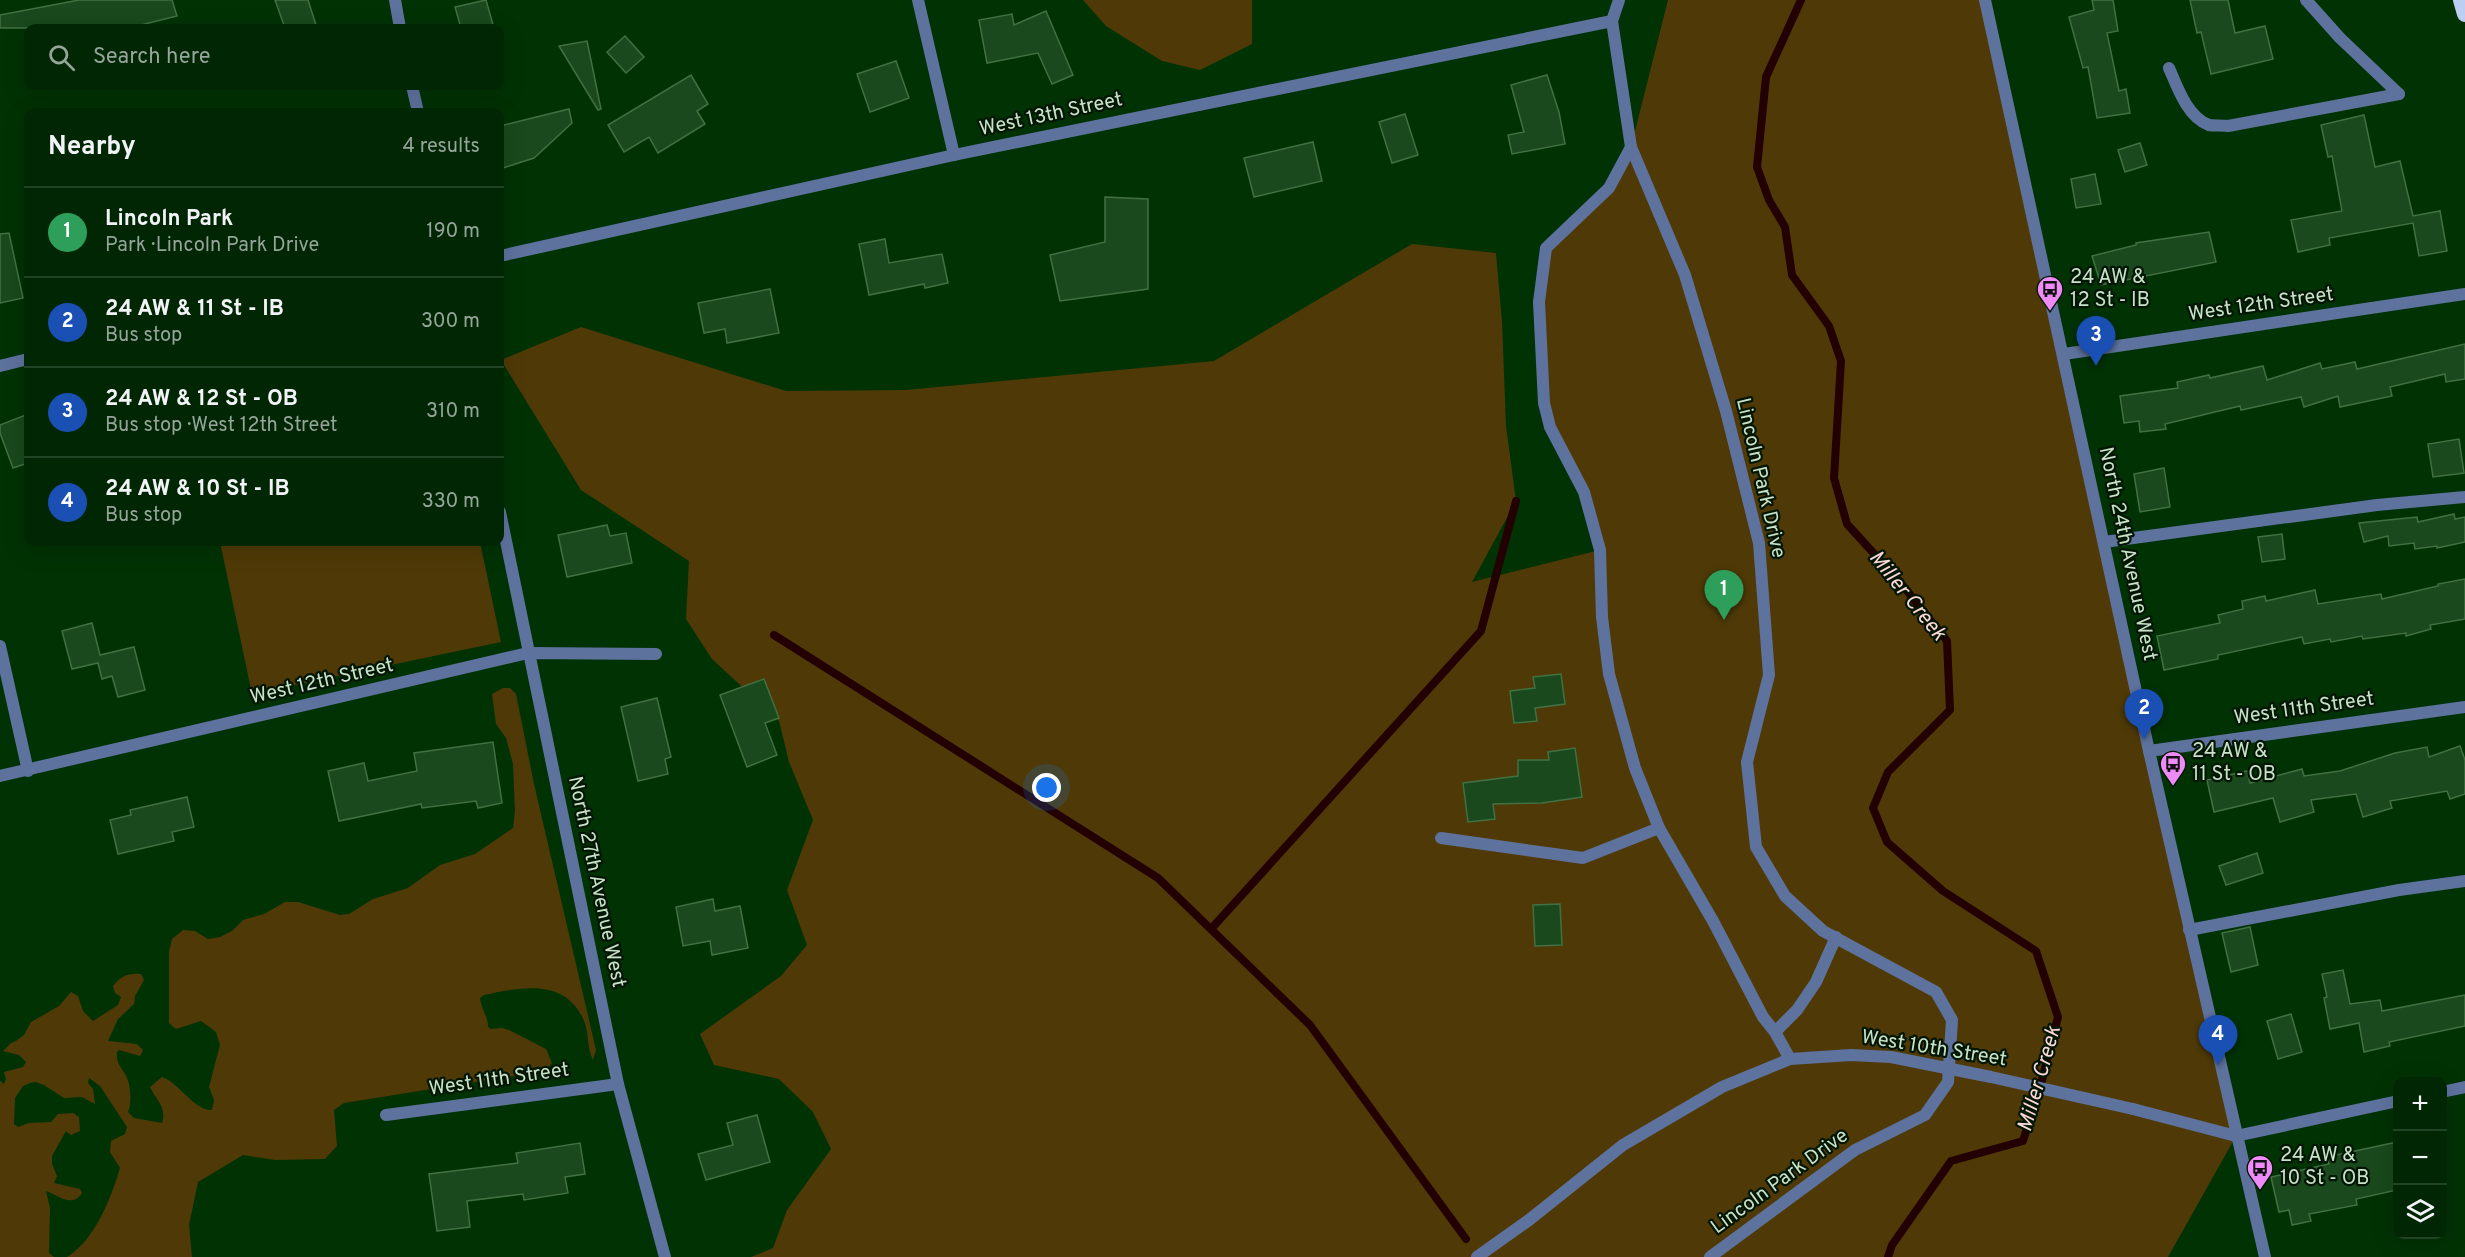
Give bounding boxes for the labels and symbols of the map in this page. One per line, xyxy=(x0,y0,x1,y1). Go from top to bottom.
street label: West 13th Street xyxy=(977,87,1125,143)
place label: 24 AW & 12 St - IB xyxy=(2070,265,2150,314)
bus stop icon: 24 AW & 12 St - IB xyxy=(2035,274,2065,312)
street label: West 12th Street xyxy=(2187,282,2335,328)
pin: 3 xyxy=(2076,316,2116,366)
street label: Lincoln Park Drive xyxy=(1729,395,1791,561)
street label: North 24th Avenue West xyxy=(2092,445,2162,663)
water label: Miller Creek xyxy=(1862,545,1952,647)
pin: 1 xyxy=(1704,570,1744,620)
street label: West 12th Street xyxy=(248,653,396,711)
street label: West 11th Street xyxy=(2232,686,2376,732)
pin: 2 xyxy=(2124,690,2164,739)
place label: 24 AW & 11 St - OB xyxy=(2192,739,2276,788)
bus stop icon: 24 AW & 11 St - OB xyxy=(2158,749,2188,787)
your location xyxy=(1032,773,1061,802)
street label: North 27th Avenue West xyxy=(561,774,631,990)
pin: 4 xyxy=(2198,1016,2238,1065)
water label: Miller Creek xyxy=(2012,1023,2068,1135)
street label: West 10th Street xyxy=(1859,1025,2009,1073)
street label: West 11th Street xyxy=(427,1057,571,1103)
street label: Lincoln Park Drive xyxy=(1706,1123,1854,1241)
place label: 24 AW & 10 St - OB xyxy=(2280,1143,2369,1192)
bus stop icon: 24 AW & 10 St - OB xyxy=(2245,1153,2275,1191)

